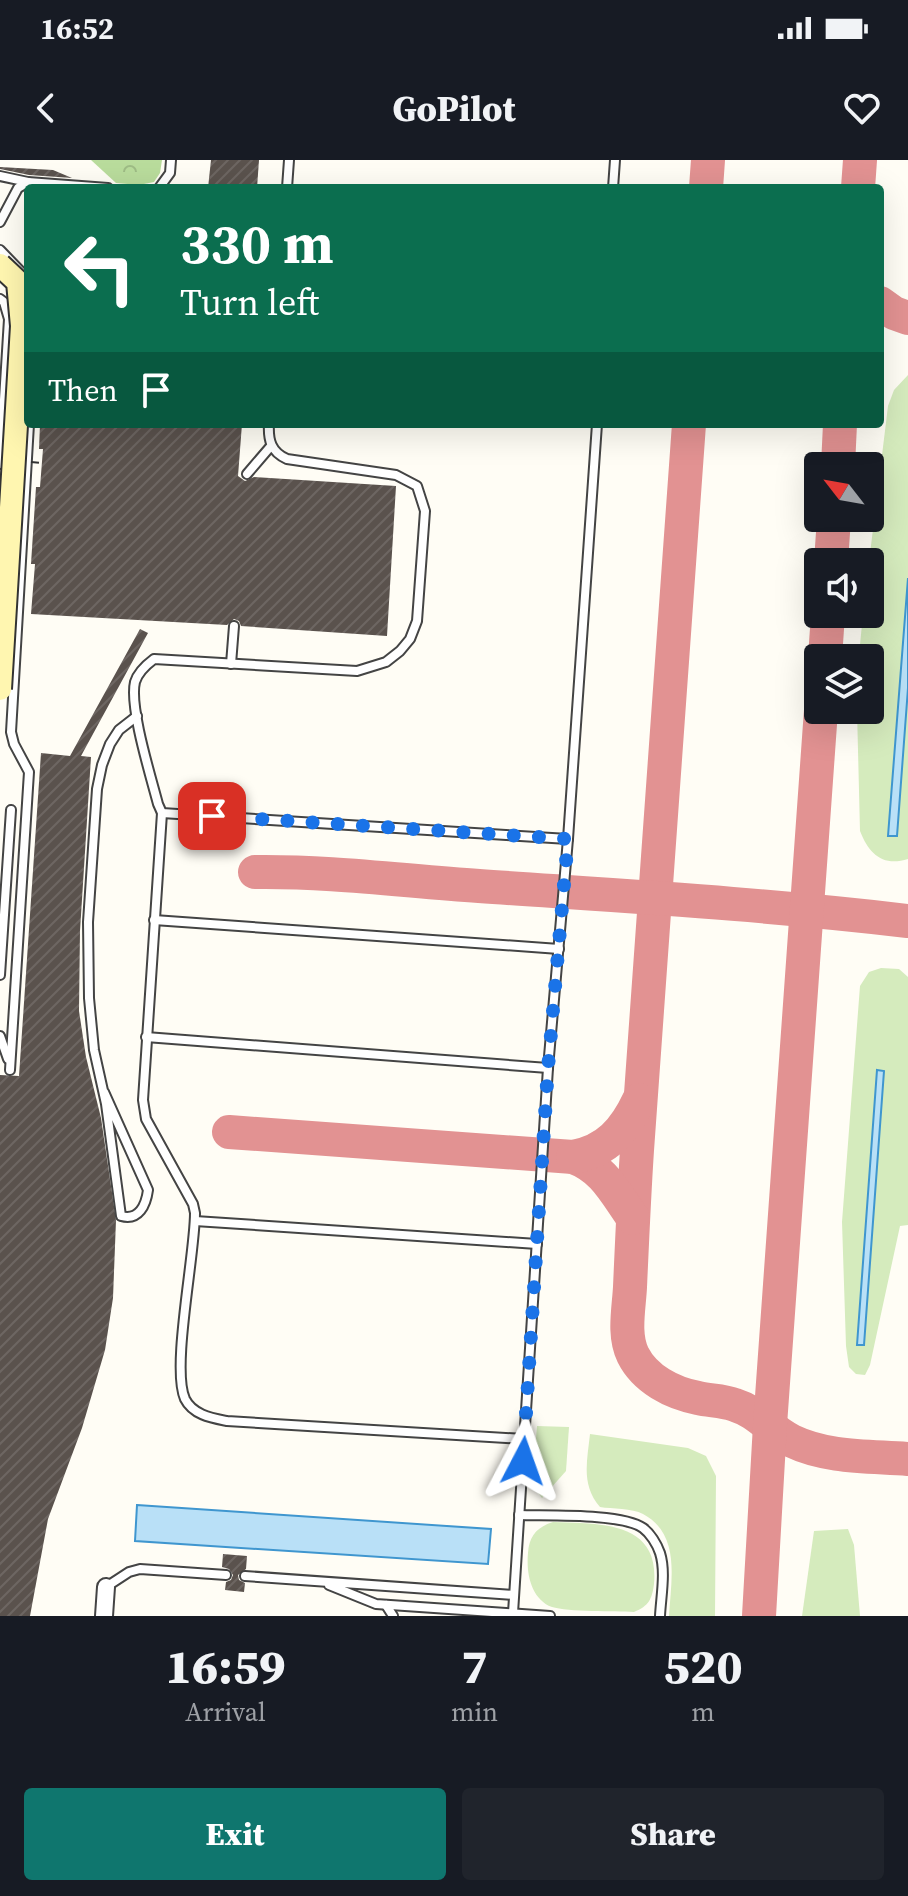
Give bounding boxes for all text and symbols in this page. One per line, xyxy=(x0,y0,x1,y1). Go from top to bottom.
text: 16:52 xyxy=(40,8,114,49)
text: GoPilot xyxy=(392,84,516,133)
icon: back xyxy=(24,86,68,130)
icon: heart xyxy=(840,86,884,130)
text: 330 m xyxy=(180,205,334,282)
icon: left xyxy=(48,216,152,320)
text: Turn left xyxy=(180,278,319,327)
icon: arrive xyxy=(134,368,178,412)
text: Then xyxy=(48,370,118,411)
north arrow xyxy=(804,452,884,532)
map controls xyxy=(804,452,884,724)
button: sound xyxy=(804,548,884,628)
button: layers xyxy=(804,644,884,724)
pin xyxy=(178,782,246,850)
icon: arrive xyxy=(190,794,234,838)
position arrow xyxy=(481,1419,565,1503)
text: 16:59 xyxy=(165,1633,286,1699)
text: 7 xyxy=(461,1633,488,1699)
text: 520 xyxy=(663,1633,743,1699)
text: Arrival xyxy=(185,1694,266,1730)
text: min xyxy=(451,1694,498,1730)
text: m xyxy=(691,1694,715,1730)
button: Exit xyxy=(24,1788,446,1880)
button: Share xyxy=(462,1788,884,1880)

